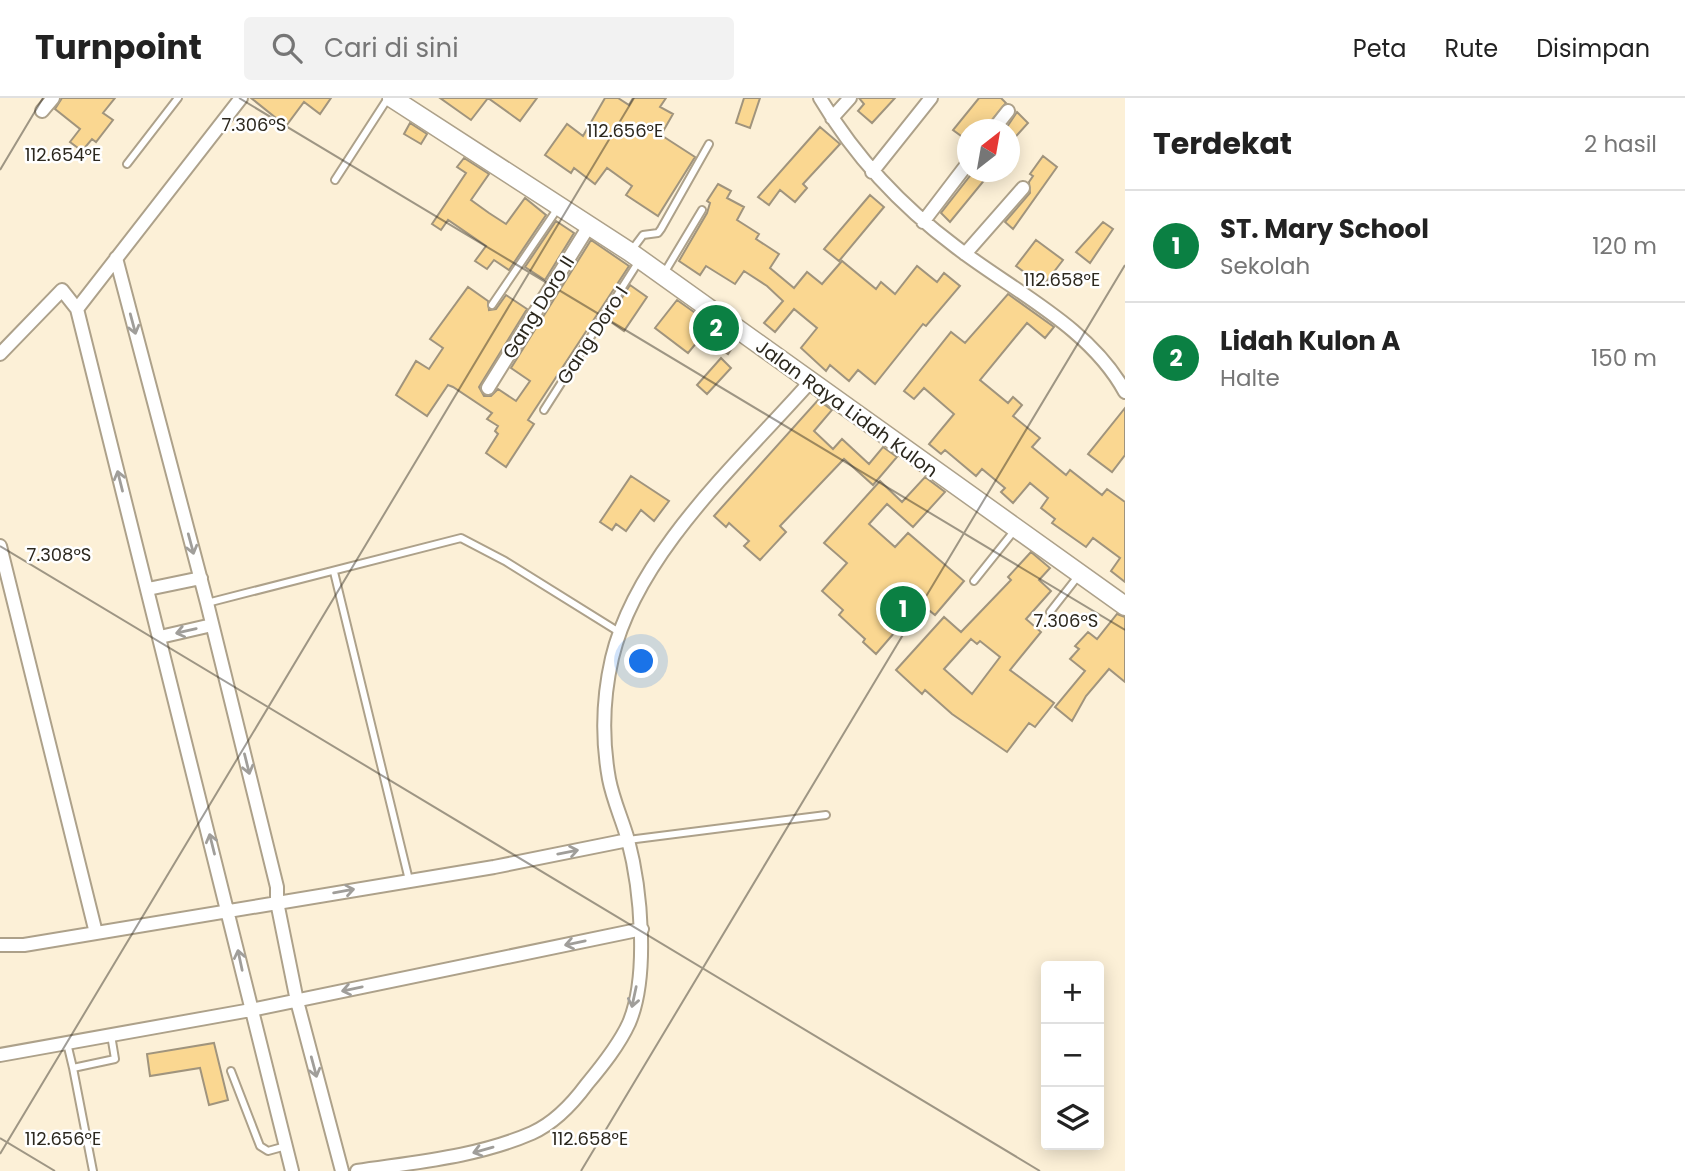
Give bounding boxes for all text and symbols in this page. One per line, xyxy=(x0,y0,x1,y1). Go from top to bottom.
search box xyxy=(244,17,734,80)
text: Turnpoint xyxy=(35,24,202,71)
icon: search xyxy=(268,29,306,67)
text: Cari di sini xyxy=(324,30,459,66)
text: Peta xyxy=(1353,32,1407,65)
text: Rute xyxy=(1445,32,1498,65)
text: Disimpan xyxy=(1536,32,1650,65)
text: 7.306°S xyxy=(222,112,286,137)
text: 112.656°E xyxy=(587,118,663,143)
north arrow xyxy=(957,119,1020,182)
text: Terdekat xyxy=(1153,122,1292,165)
text: 2 hasil xyxy=(1584,128,1657,160)
text: 112.654°E xyxy=(25,142,101,167)
text: ST. Mary School xyxy=(1220,211,1429,247)
text: 1 xyxy=(1172,230,1180,262)
text: 120 m xyxy=(1592,230,1657,262)
text: Sekolah xyxy=(1220,250,1310,282)
street label: Gang Doro II xyxy=(496,251,581,364)
text: 112.658°E xyxy=(1024,267,1100,292)
street label: Gang Doro I xyxy=(551,281,634,390)
pin: 2 xyxy=(693,302,739,354)
one-way arrow xyxy=(127,312,140,334)
text: Lidah Kulon A xyxy=(1220,323,1401,359)
street label: Jalan Raya Lidah Kulon xyxy=(750,333,943,484)
text: 2 xyxy=(1169,342,1183,374)
text: 150 m xyxy=(1591,342,1657,374)
text: Halte xyxy=(1220,362,1280,394)
one-way arrow xyxy=(113,470,126,493)
one-way arrow xyxy=(186,532,199,554)
text: 7.308°S xyxy=(27,542,91,567)
pin: 1 xyxy=(880,583,926,635)
text: 7.306°S xyxy=(1034,608,1098,633)
one-way arrow xyxy=(175,624,198,638)
your location xyxy=(624,644,658,678)
one-way arrow xyxy=(241,752,254,775)
one-way arrow xyxy=(205,833,218,856)
one-way arrow xyxy=(556,845,579,858)
one-way arrow xyxy=(332,884,355,897)
one-way arrow xyxy=(564,937,587,951)
one-way arrow xyxy=(232,949,246,972)
map controls xyxy=(1041,961,1104,1150)
button: + xyxy=(1041,961,1104,1024)
one-way arrow xyxy=(341,983,364,997)
one-way arrow xyxy=(627,985,641,1008)
button: − xyxy=(1041,1024,1104,1087)
one-way arrow xyxy=(309,1055,322,1077)
button: layers xyxy=(1041,1087,1104,1150)
text: 112.656°E xyxy=(25,1126,101,1151)
text: 112.658°E xyxy=(552,1126,628,1151)
one-way arrow xyxy=(472,1144,494,1157)

